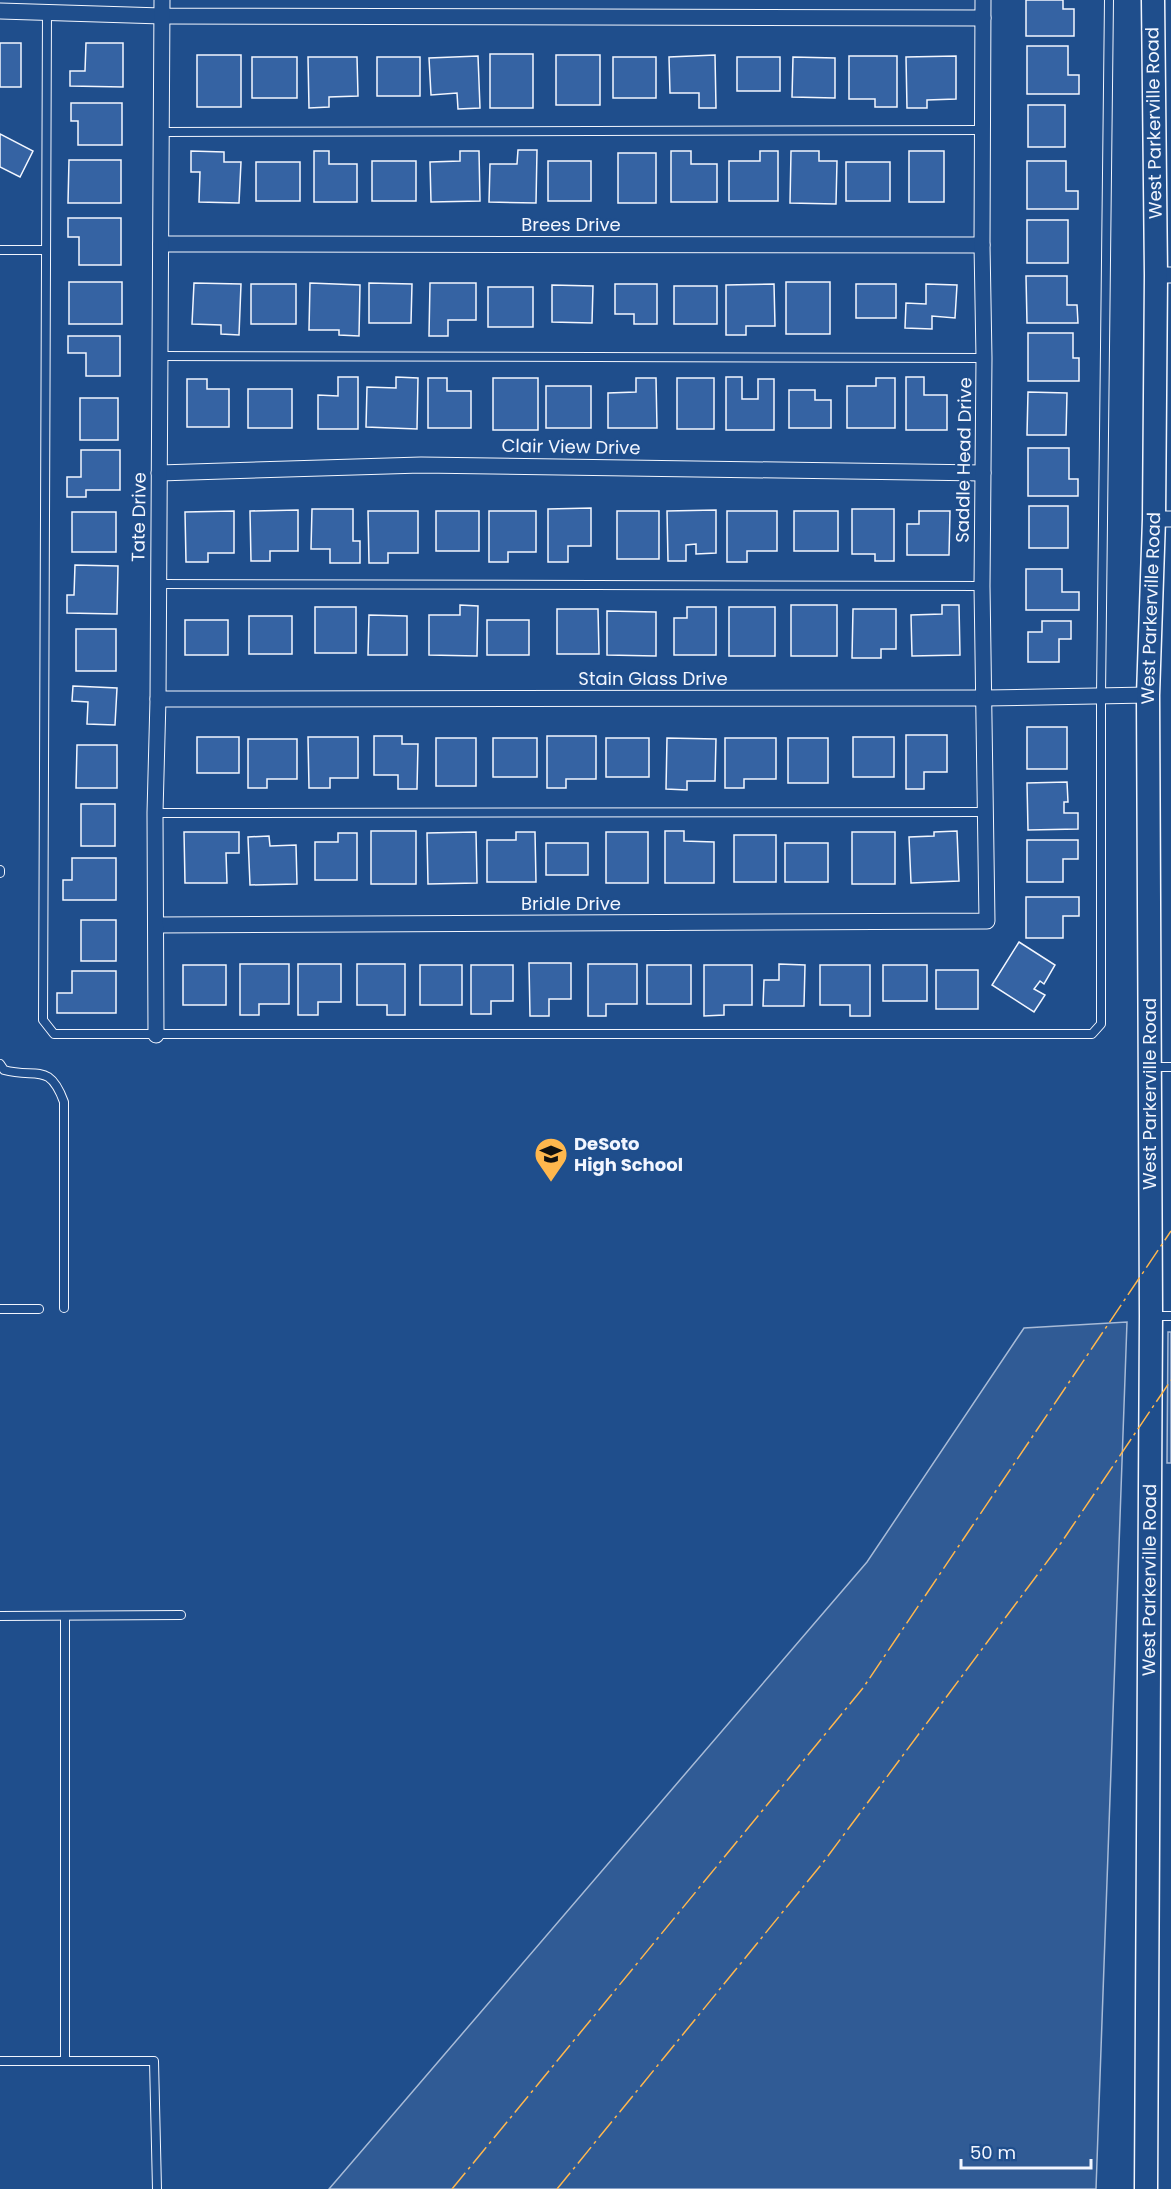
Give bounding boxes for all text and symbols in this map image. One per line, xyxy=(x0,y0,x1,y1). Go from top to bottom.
street label: West Parkerville Road xyxy=(1139,27,1168,219)
street label: Brees Drive xyxy=(521,212,621,237)
street label: Saddle Head Drive xyxy=(950,377,977,543)
street label: Clair View Drive xyxy=(501,433,641,460)
street label: Tate Drive xyxy=(125,472,152,562)
street label: West Parkerville Road xyxy=(1135,512,1166,704)
street label: Stain Glass Drive xyxy=(578,666,728,691)
street label: Bridle Drive xyxy=(521,891,621,916)
street label: West Parkerville Road xyxy=(1137,998,1162,1190)
place label: DeSoto High School xyxy=(574,1131,683,1177)
school or university icon: DeSoto High School xyxy=(533,1136,569,1183)
street label: West Parkerville Road xyxy=(1136,1484,1162,1676)
scale bar xyxy=(961,2132,1092,2170)
text: 50 m xyxy=(970,2140,1016,2165)

